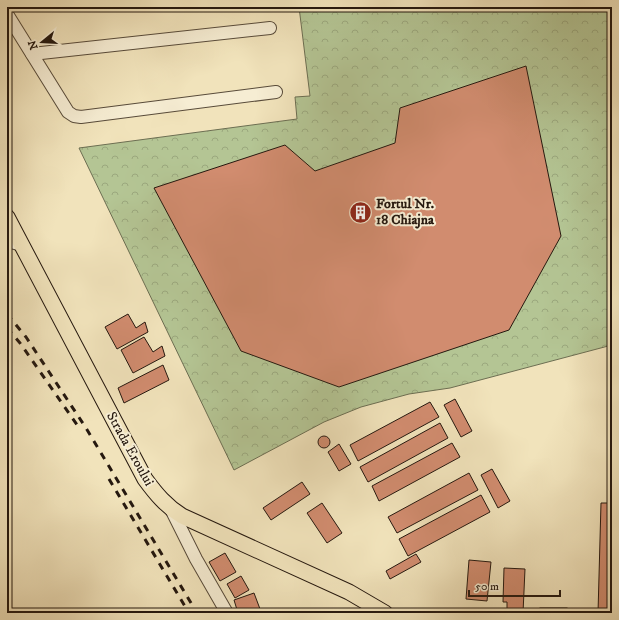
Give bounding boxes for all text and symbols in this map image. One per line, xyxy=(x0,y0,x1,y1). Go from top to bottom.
north arrow xyxy=(22,22,62,62)
text: N xyxy=(25,38,41,51)
place label: Fortul Nr. 18 Chiajna xyxy=(376,195,435,229)
building icon: Fortul Nr. 18 Chiajna xyxy=(348,199,374,225)
street label: Strada Eroului xyxy=(102,409,158,490)
scale bar xyxy=(469,572,560,598)
text: 50 m xyxy=(475,579,499,594)

